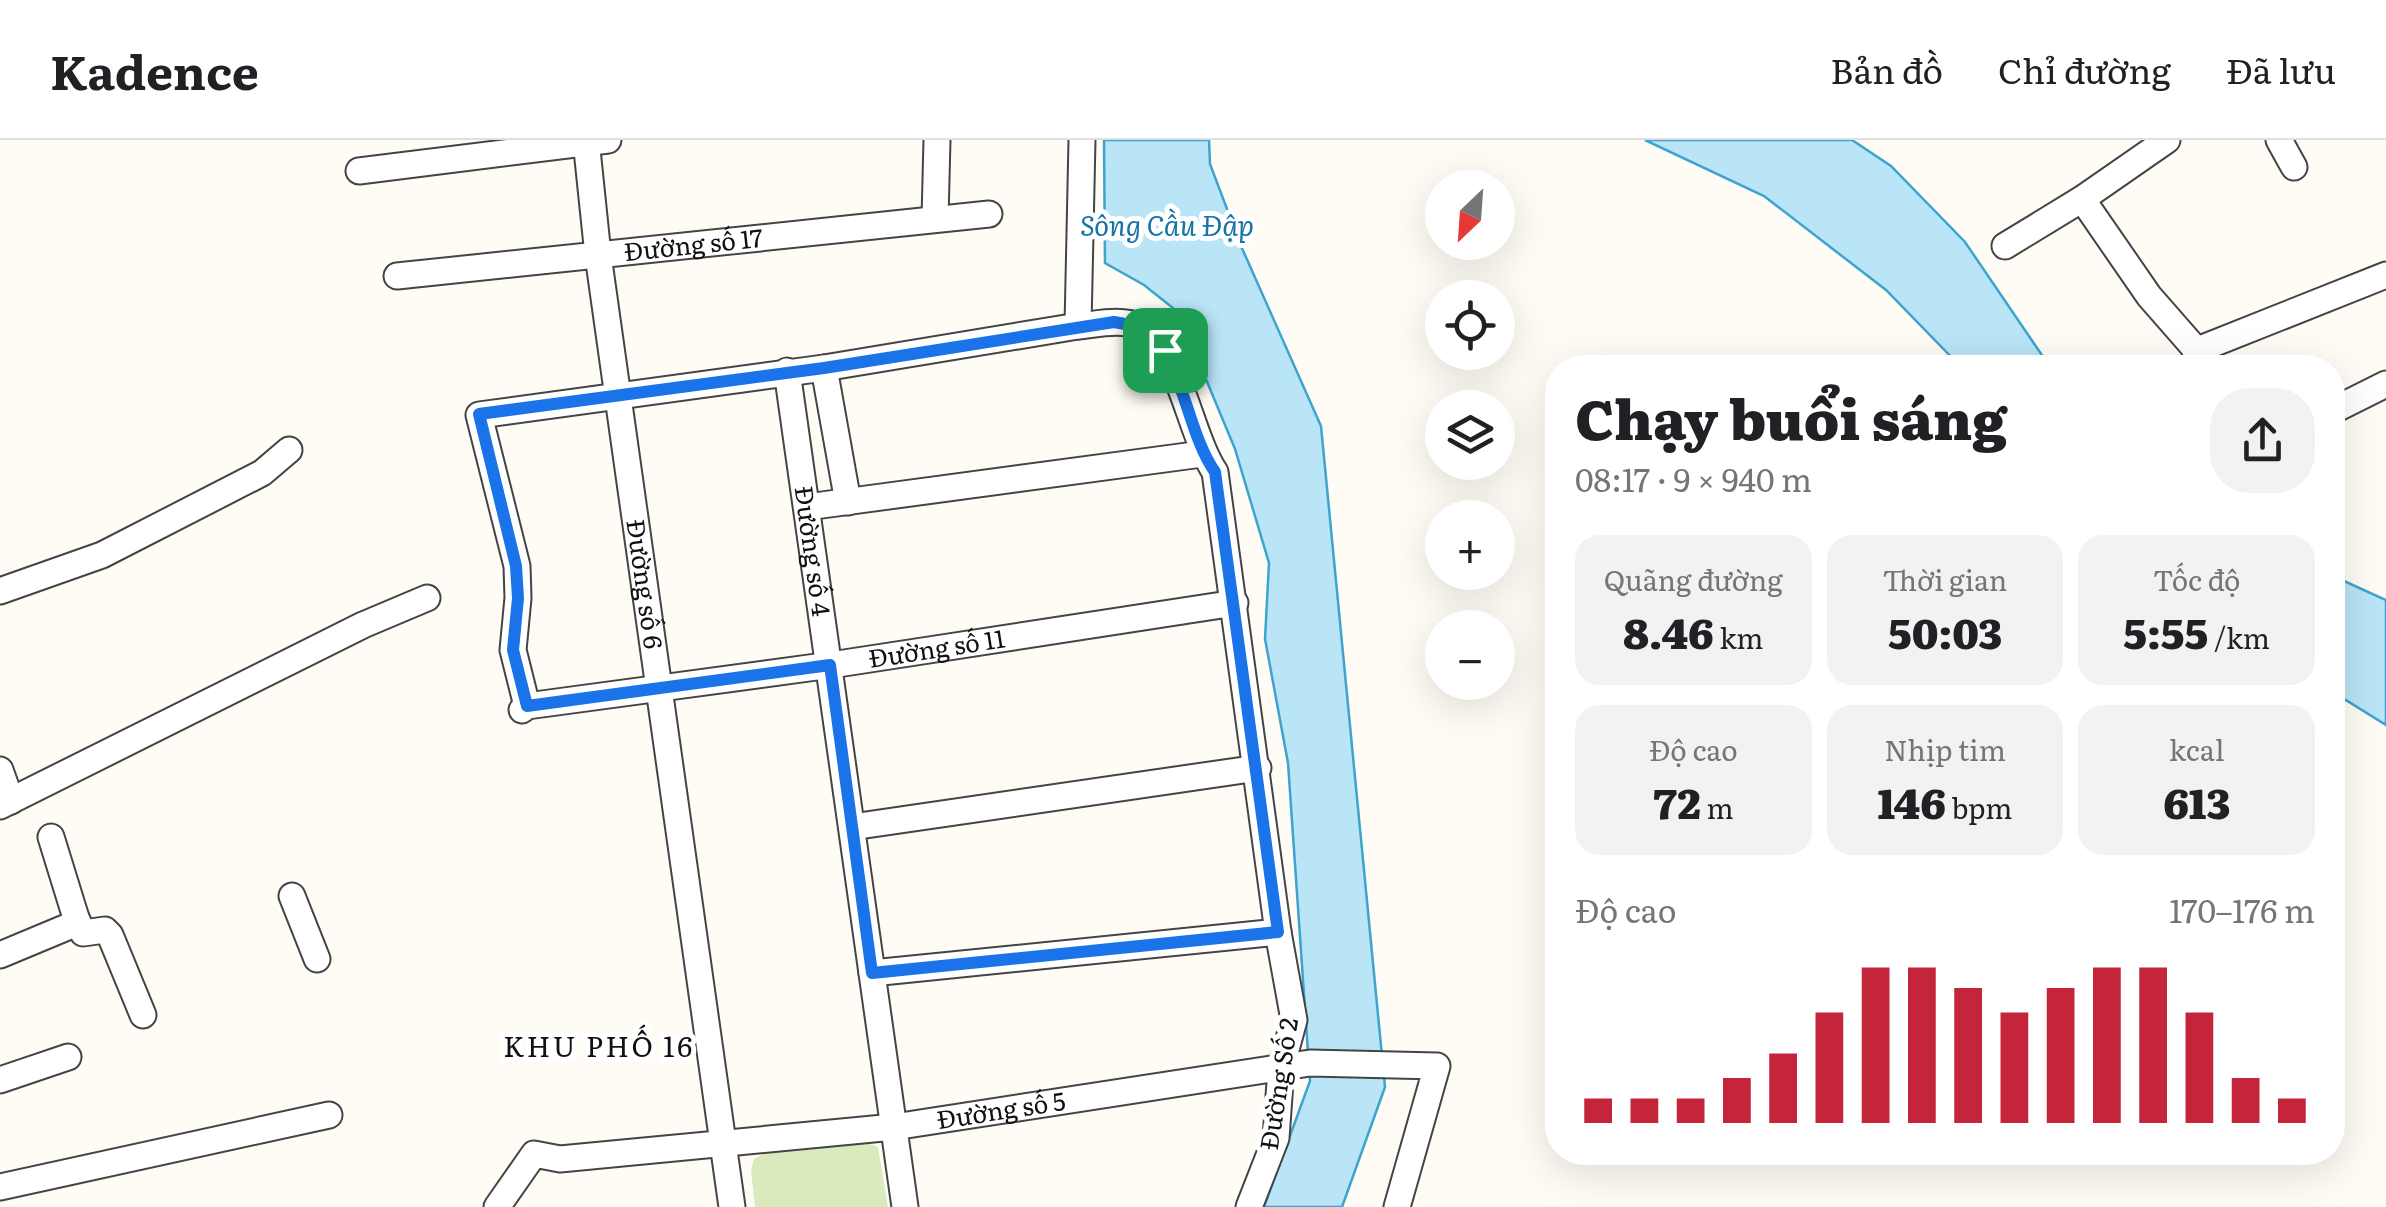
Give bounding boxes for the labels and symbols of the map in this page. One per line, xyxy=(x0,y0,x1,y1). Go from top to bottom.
north arrow xyxy=(1425,170,1515,260)
water label: Sông Cầu Đập xyxy=(1080,203,1254,245)
street label: Đường số 17 xyxy=(622,218,765,269)
pin xyxy=(1123,308,1208,393)
street label: Đường số 4 xyxy=(786,484,841,619)
street label: Đường số 6 xyxy=(618,517,673,651)
street label: Đường số 11 xyxy=(866,619,1007,676)
street label: Đường Số 2 xyxy=(1249,1015,1306,1153)
district label: KHU PHỐ 16 xyxy=(503,1024,695,1066)
street label: Đường số 5 xyxy=(934,1081,1068,1137)

